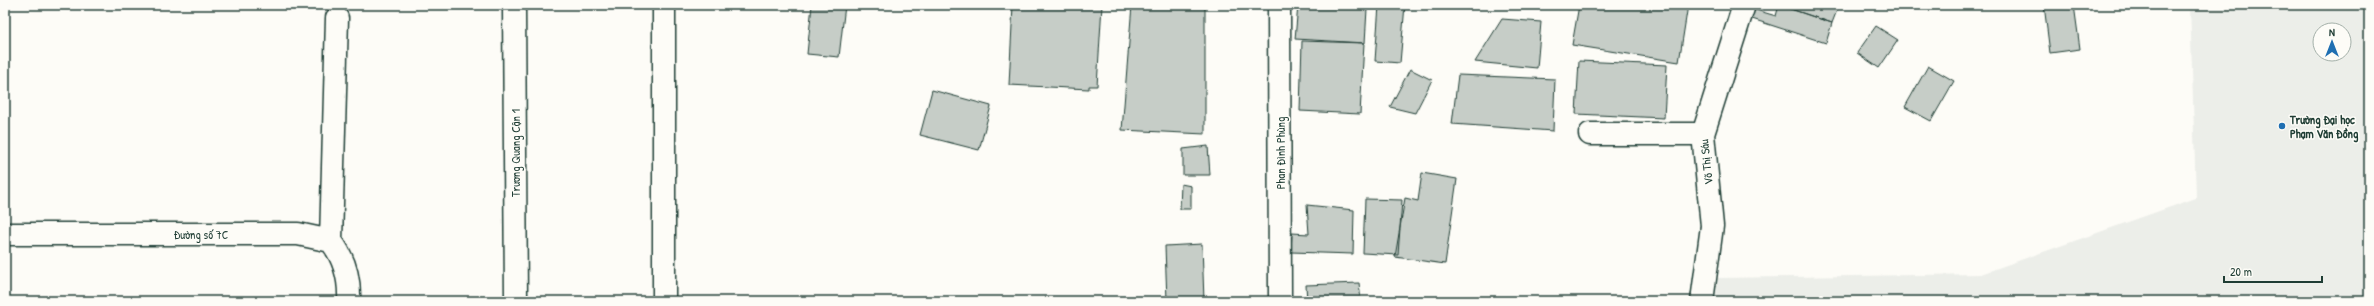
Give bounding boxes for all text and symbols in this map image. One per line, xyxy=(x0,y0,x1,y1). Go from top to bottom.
north arrow xyxy=(2312,22,2352,62)
text: N xyxy=(2329,25,2335,39)
street label: Trương Quang Cận 1 xyxy=(507,109,524,197)
place label: Trường Đại học Phạm Văn Đồng xyxy=(2289,111,2359,143)
street label: Phan Đình Phùng xyxy=(1272,117,1289,189)
marker: Trường Đại học Phạm Văn Đồng xyxy=(2277,121,2287,131)
street label: Võ Thị Sáu xyxy=(1695,138,1717,185)
street label: Đường số 7C xyxy=(174,226,229,243)
scale bar xyxy=(2224,258,2322,284)
text: 20 m xyxy=(2230,263,2252,280)

